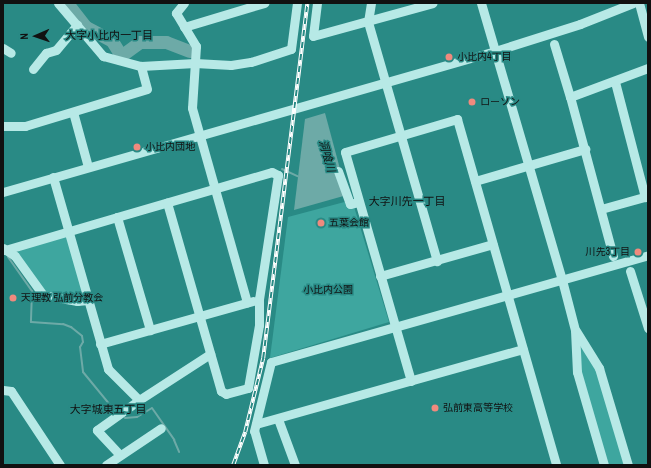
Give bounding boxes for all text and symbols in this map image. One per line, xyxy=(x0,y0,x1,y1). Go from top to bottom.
north arrow xyxy=(16,16,56,56)
district label: 大字小比内一丁目 xyxy=(65,28,153,42)
text: N xyxy=(17,33,31,40)
place label: 小比内4丁目 xyxy=(457,51,512,63)
marker: 小比内4丁目 xyxy=(444,52,454,62)
place label: ローソン xyxy=(480,96,520,108)
marker: ローソン xyxy=(467,97,477,107)
water label: 洞喰川 xyxy=(316,138,338,174)
place label: 小比内団地 xyxy=(145,141,195,153)
marker: 小比内団地 xyxy=(132,142,142,152)
district label: 大字川先一丁目 xyxy=(369,194,445,208)
place label: 五葉会館 xyxy=(329,217,369,229)
marker: 五葉会館 xyxy=(316,218,326,228)
place label: 川先3丁目 xyxy=(585,246,630,258)
marker: 川先3丁目 xyxy=(633,247,643,257)
park label: 小比内公園 xyxy=(303,284,353,296)
place label: 天理教 弘前分教会 xyxy=(21,292,103,304)
marker: 天理教 弘前分教会 xyxy=(8,293,18,303)
district label: 大字城東五丁目 xyxy=(70,402,146,416)
place label: 弘前東高等学校 xyxy=(443,402,513,414)
marker: 弘前東高等学校 xyxy=(430,403,440,413)

